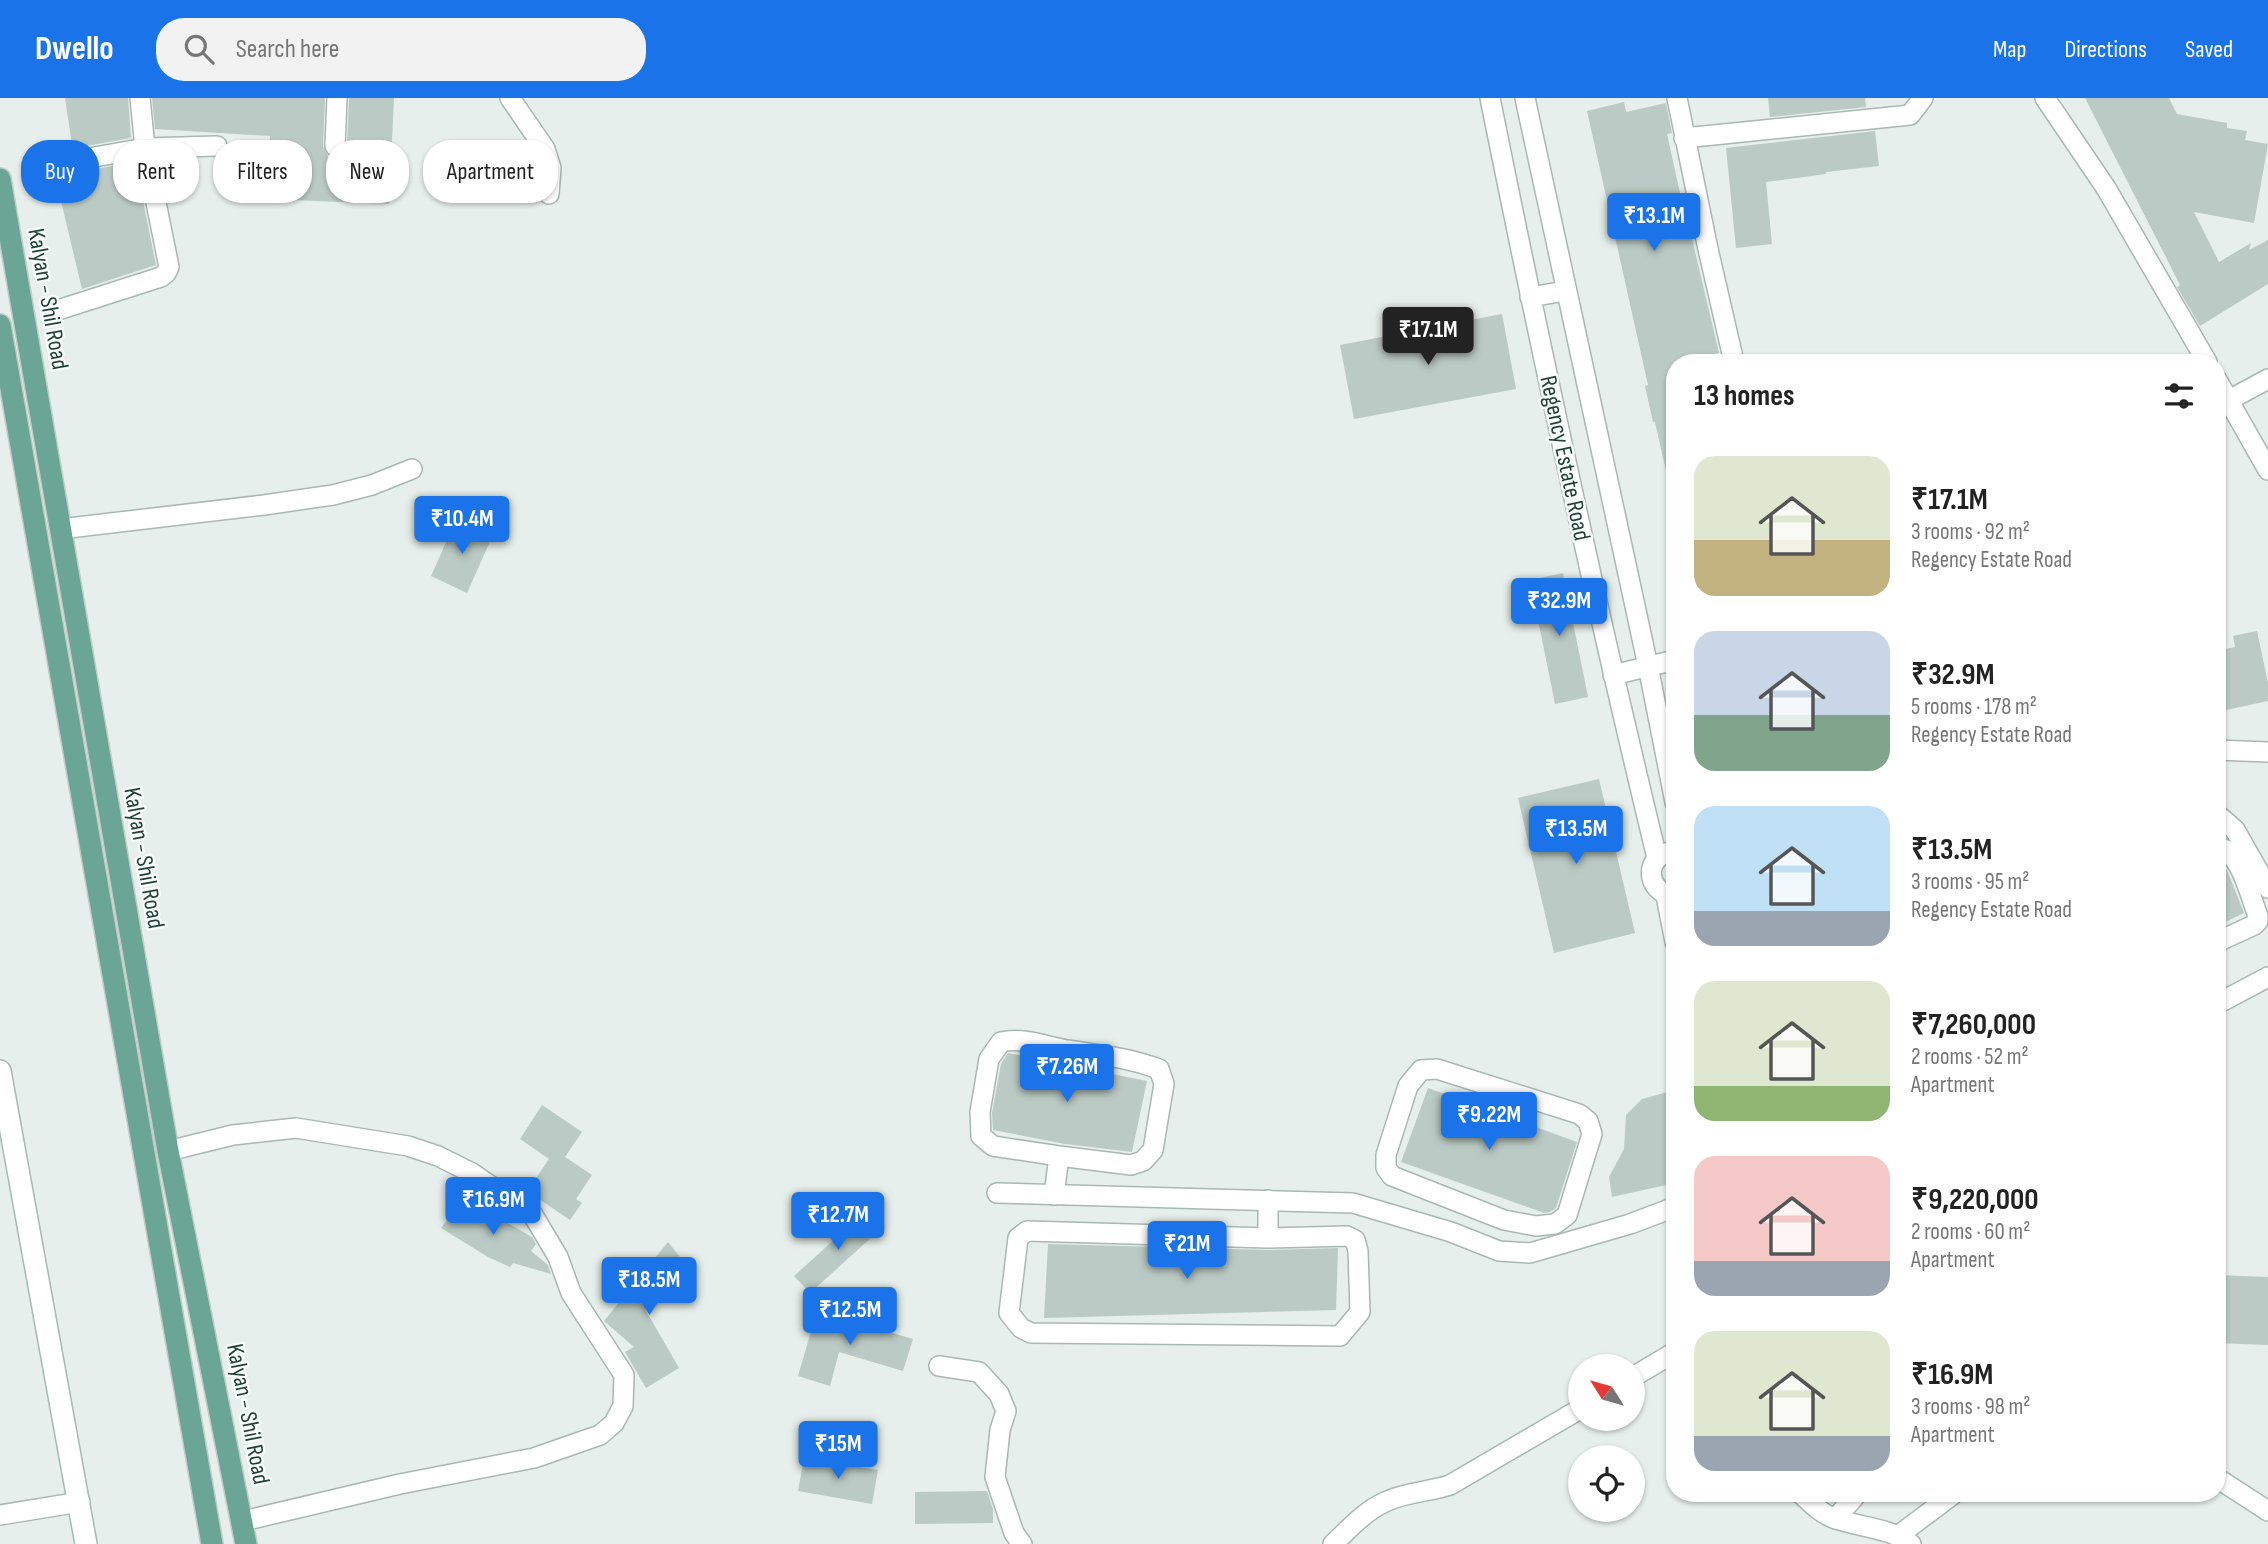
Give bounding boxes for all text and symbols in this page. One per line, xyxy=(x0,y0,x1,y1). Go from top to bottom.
search box xyxy=(156,18,646,81)
text: Dwello xyxy=(35,29,114,69)
icon: search xyxy=(180,30,218,68)
text: Search here xyxy=(236,34,339,65)
text: Map xyxy=(1993,35,2026,64)
text: Directions xyxy=(2064,35,2147,64)
text: Saved xyxy=(2185,35,2233,64)
chip: Buy xyxy=(21,140,99,203)
chip: Rent xyxy=(113,140,199,203)
chip: Filters xyxy=(213,140,312,203)
chip: New xyxy=(326,140,409,203)
chip: Apartment xyxy=(423,140,558,203)
pin: ₹13.1M xyxy=(1597,194,1711,253)
text: ₹13.1M xyxy=(1623,202,1685,230)
street label: Kalyan - Shil Road xyxy=(21,226,75,372)
pin: ₹17.1M xyxy=(1371,308,1485,367)
text: ₹17.1M xyxy=(1399,316,1457,344)
street label: Regency Estate Road xyxy=(1533,373,1597,543)
icon: filters xyxy=(2160,377,2198,415)
text: 13 homes xyxy=(1694,378,1795,414)
text: ₹17.1M xyxy=(1911,482,1988,518)
icon: home xyxy=(1750,484,1834,568)
pin: ₹10.4M xyxy=(405,496,519,556)
text: ₹10.4M xyxy=(430,505,494,533)
text: 3 rooms · 92 m² xyxy=(1911,518,2030,546)
text: Regency Estate Road xyxy=(1911,546,2072,574)
pin: ₹32.9M xyxy=(1502,578,1616,638)
text: ₹32.9M xyxy=(1527,587,1591,615)
text: ₹32.9M xyxy=(1911,657,1994,693)
icon: home xyxy=(1750,659,1834,743)
text: 5 rooms · 178 m² xyxy=(1911,693,2037,721)
text: Regency Estate Road xyxy=(1911,721,2072,749)
street label: Kalyan - Shil Road xyxy=(117,785,171,931)
pin: ₹13.5M xyxy=(1519,806,1633,866)
text: ₹13.5M xyxy=(1545,815,1607,843)
text: ₹13.5M xyxy=(1911,832,1992,868)
icon: home xyxy=(1750,834,1834,918)
text: 3 rooms · 95 m² xyxy=(1911,868,2030,896)
text: Regency Estate Road xyxy=(1911,896,2072,924)
text: ₹7,260,000 xyxy=(1911,1007,2036,1043)
icon: home xyxy=(1750,1009,1834,1093)
text: 2 rooms · 52 m² xyxy=(1911,1043,2029,1071)
pin: ₹7.26M xyxy=(1010,1044,1124,1104)
text: ₹7.26M xyxy=(1036,1053,1098,1081)
text: Apartment xyxy=(1911,1071,1995,1099)
pin: ₹9.22M xyxy=(1432,1093,1546,1152)
text: ₹9.22M xyxy=(1457,1101,1521,1129)
pin: ₹16.9M xyxy=(436,1178,550,1237)
text: ₹9,220,000 xyxy=(1911,1182,2039,1218)
icon: home xyxy=(1750,1184,1834,1268)
text: ₹16.9M xyxy=(462,1186,525,1214)
pin: ₹12.7M xyxy=(781,1192,895,1252)
text: ₹12.7M xyxy=(807,1201,869,1229)
text: 2 rooms · 60 m² xyxy=(1911,1218,2030,1246)
pin: ₹21M xyxy=(1146,1222,1228,1281)
text: ₹21M xyxy=(1164,1230,1210,1258)
text: Apartment xyxy=(1911,1246,1995,1274)
pin: ₹18.5M xyxy=(592,1258,706,1317)
text: ₹18.5M xyxy=(618,1266,680,1294)
pin: ₹12.5M xyxy=(793,1288,907,1347)
text: ₹12.5M xyxy=(819,1296,881,1324)
street label: Kalyan - Shil Road xyxy=(220,1341,276,1487)
north arrow xyxy=(1568,1354,1645,1432)
map controls xyxy=(1568,1354,1645,1522)
text: ₹16.9M xyxy=(1911,1357,1993,1393)
icon: home xyxy=(1750,1359,1834,1443)
text: 3 rooms · 98 m² xyxy=(1911,1393,2030,1421)
text: Apartment xyxy=(1911,1421,1995,1449)
pin: ₹15M xyxy=(797,1422,879,1481)
text: ₹15M xyxy=(815,1430,861,1458)
button: locate xyxy=(1568,1445,1645,1522)

